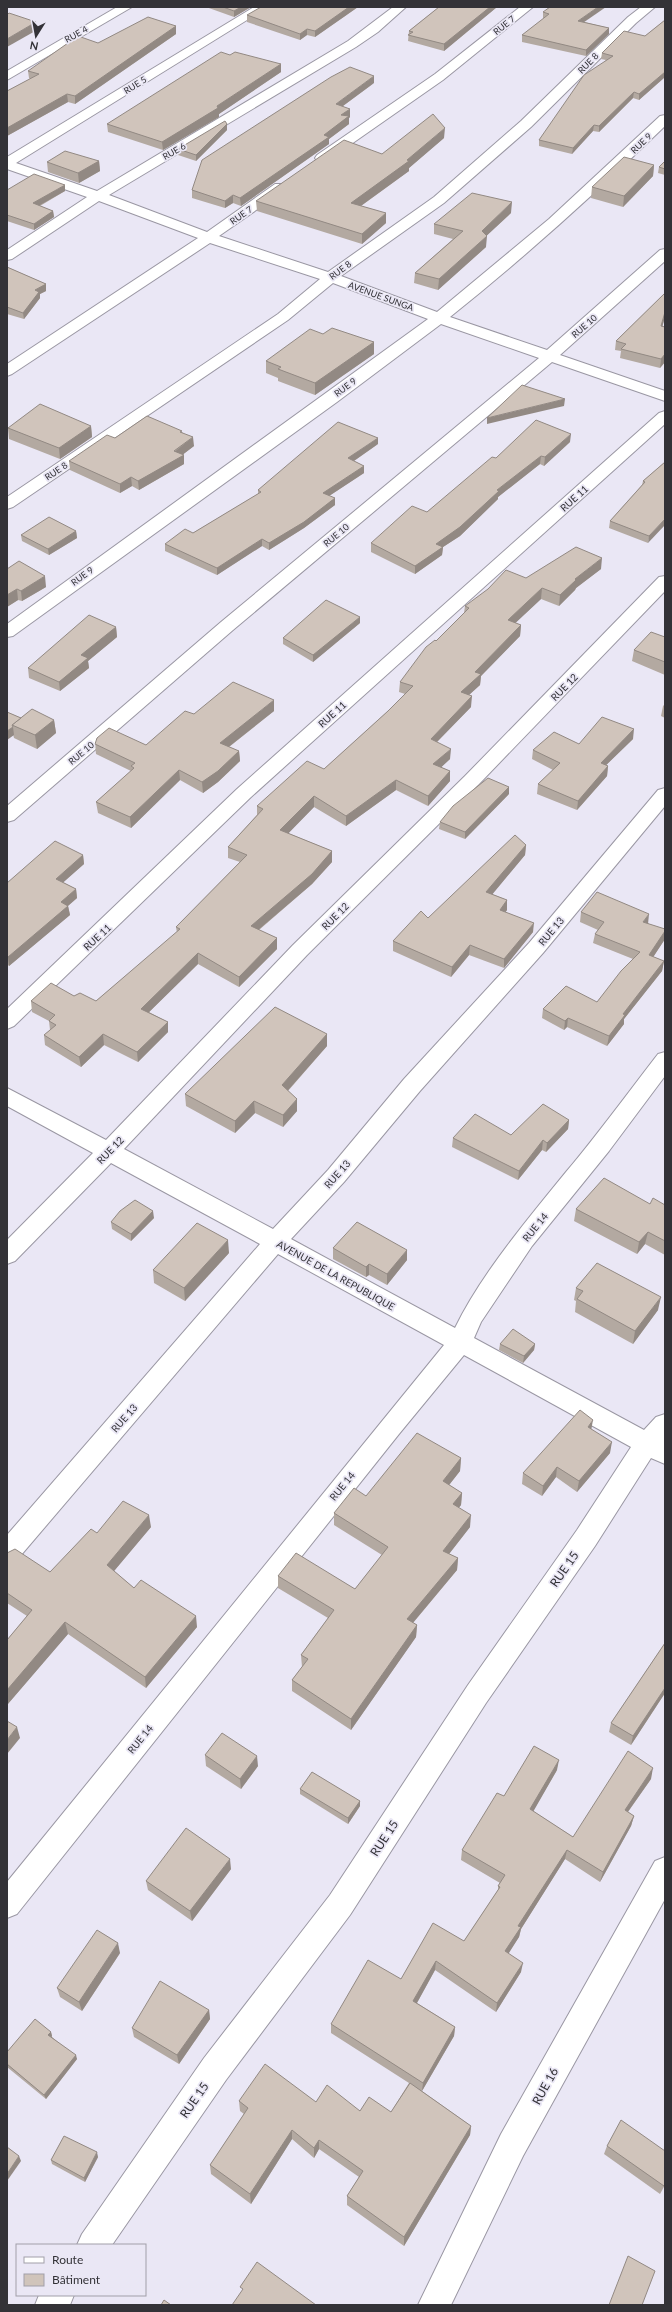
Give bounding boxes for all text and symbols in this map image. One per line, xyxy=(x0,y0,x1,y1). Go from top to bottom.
street label: RUE 7 xyxy=(491,13,517,37)
north arrow xyxy=(16,16,56,56)
street label: RUE 4 xyxy=(62,23,90,45)
text: N xyxy=(29,39,39,53)
street label: RUE 8 xyxy=(575,50,601,76)
street label: RUE 5 xyxy=(122,74,148,96)
street label: RUE 9 xyxy=(628,130,654,156)
street label: RUE 6 xyxy=(160,140,188,162)
street label: RUE 7 xyxy=(228,203,254,227)
street label: RUE 8 xyxy=(327,258,353,282)
street label: AVENUE SUNGA xyxy=(347,279,416,313)
street label: RUE 10 xyxy=(569,312,599,340)
street label: RUE 9 xyxy=(332,375,358,399)
street label: RUE 8 xyxy=(43,459,69,483)
street label: RUE 11 xyxy=(558,482,591,514)
street label: RUE 10 xyxy=(321,521,351,549)
street label: RUE 9 xyxy=(69,564,95,588)
street label: RUE 12 xyxy=(548,671,580,703)
street label: RUE 11 xyxy=(316,698,349,730)
street label: RUE 10 xyxy=(66,739,96,767)
street label: RUE 12 xyxy=(319,900,351,932)
street label: RUE 13 xyxy=(536,914,566,948)
street label: RUE 11 xyxy=(81,921,113,953)
street label: RUE 12 xyxy=(94,1134,126,1166)
street label: RUE 13 xyxy=(321,1157,353,1191)
street label: RUE 14 xyxy=(520,1210,550,1244)
street label: AVENUE DE LA REPUBLIQUE xyxy=(275,1237,397,1313)
street label: RUE 13 xyxy=(108,1401,140,1435)
street label: RUE 14 xyxy=(327,1469,357,1503)
street label: RUE 15 xyxy=(546,1548,582,1590)
street label: RUE 14 xyxy=(125,1722,155,1756)
street label: RUE 15 xyxy=(367,1817,401,1859)
street label: RUE 16 xyxy=(529,2065,561,2107)
street label: RUE 15 xyxy=(176,2079,212,2121)
legend xyxy=(16,2244,146,2296)
text: Route xyxy=(52,2252,83,2267)
text: Bâtiment xyxy=(52,2272,101,2287)

